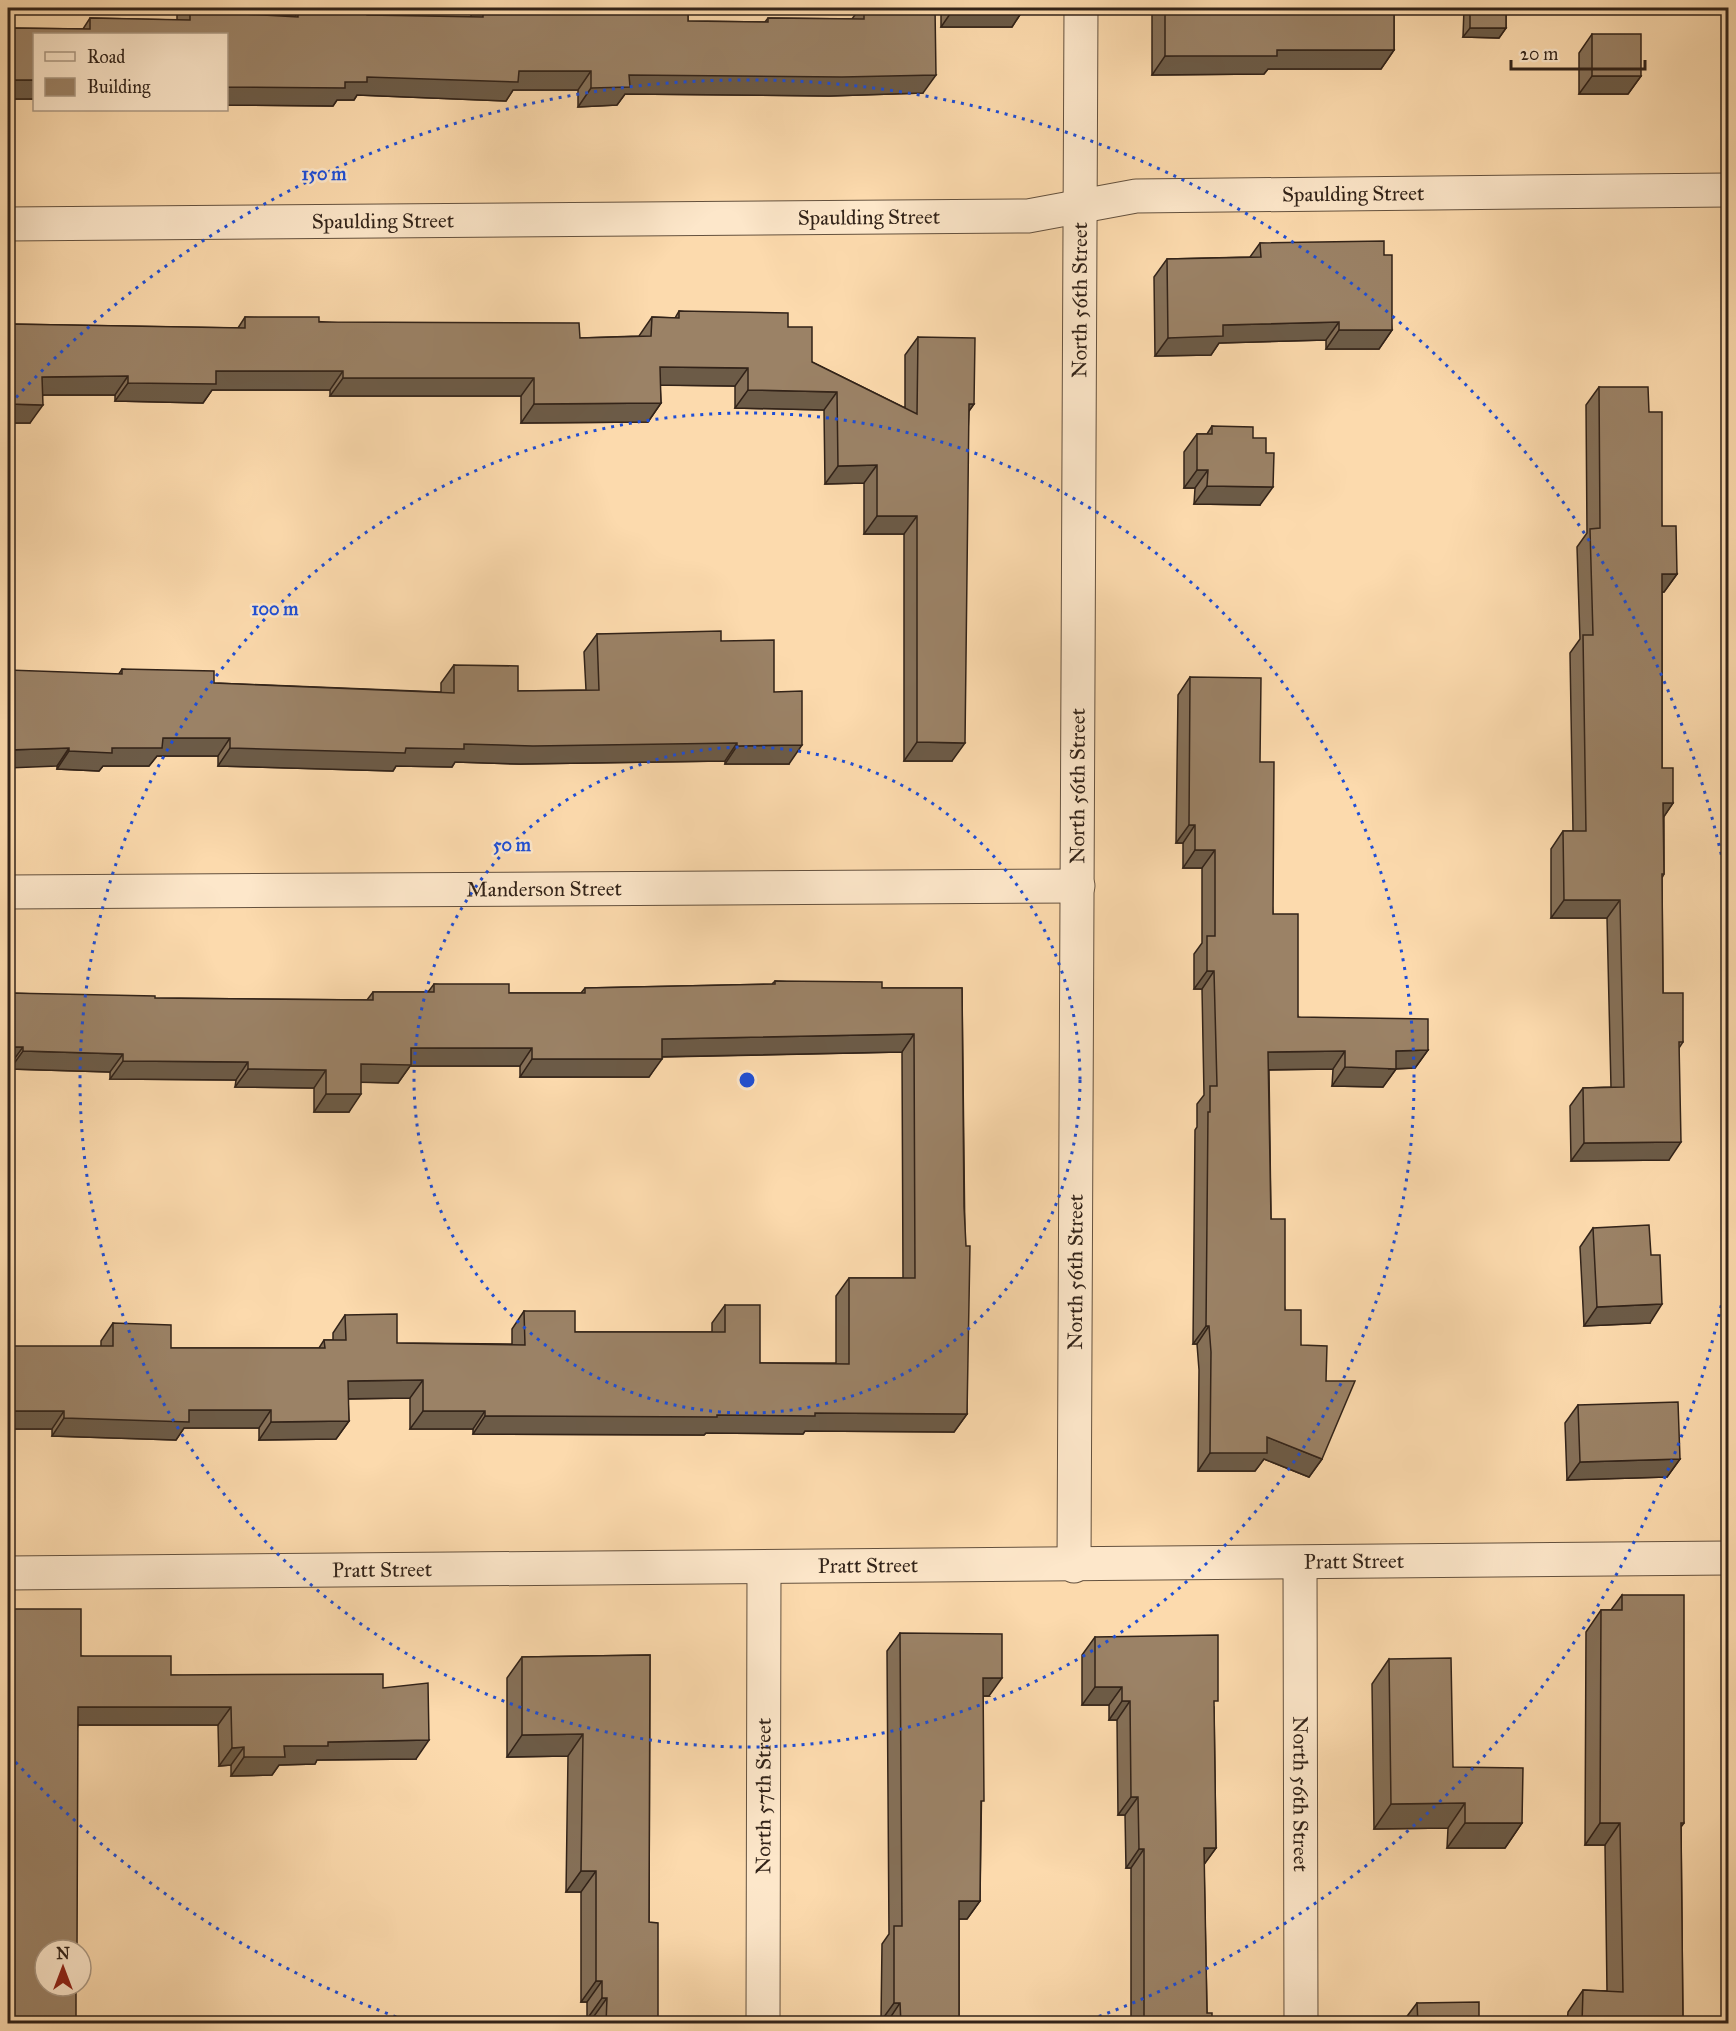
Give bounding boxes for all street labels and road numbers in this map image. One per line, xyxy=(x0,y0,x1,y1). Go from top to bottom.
street label: Spaulding Street xyxy=(1282,180,1425,208)
street label: Spaulding Street xyxy=(798,204,941,231)
street label: Spaulding Street xyxy=(312,207,455,235)
street label: North 56th Street xyxy=(1066,221,1093,378)
street label: North 56th Street xyxy=(1064,707,1091,864)
street label: Manderson Street xyxy=(466,876,622,902)
street label: North 56th Street xyxy=(1062,1193,1089,1350)
street label: Pratt Street xyxy=(1304,1548,1405,1575)
street label: Pratt Street xyxy=(818,1552,919,1579)
street label: Pratt Street xyxy=(332,1556,433,1583)
street label: North 56th Street xyxy=(1287,1716,1314,1873)
street label: North 57th Street xyxy=(750,1717,777,1874)

